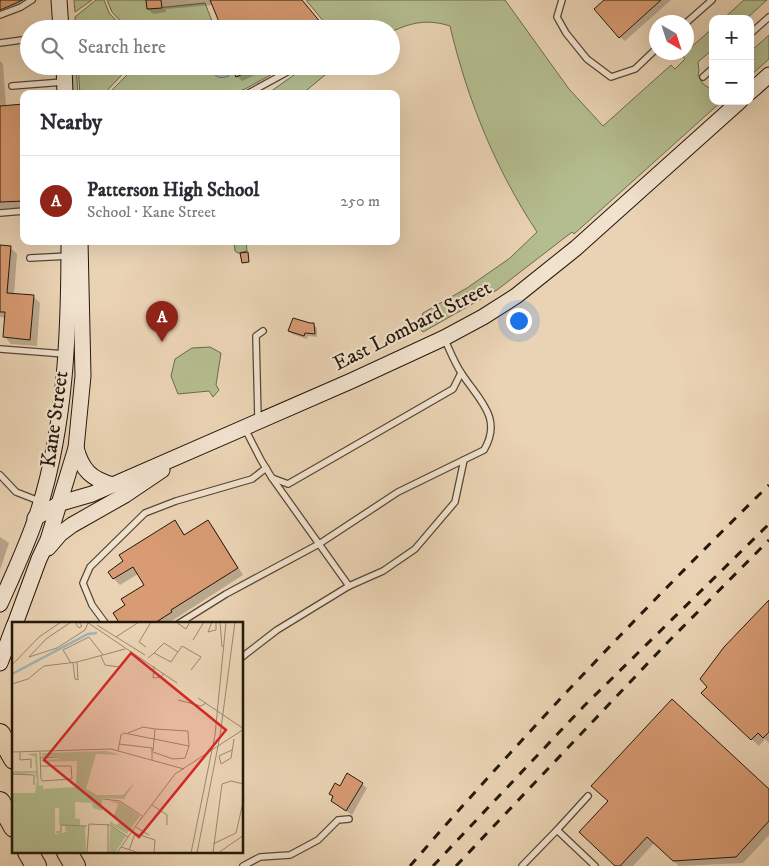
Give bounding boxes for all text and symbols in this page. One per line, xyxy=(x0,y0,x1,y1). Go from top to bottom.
north arrow xyxy=(649,15,694,60)
map controls xyxy=(709,15,754,105)
button: + xyxy=(709,15,754,60)
search box xyxy=(20,20,400,75)
icon: search xyxy=(38,34,66,62)
text: Search here xyxy=(78,36,166,59)
button: − xyxy=(709,60,754,105)
text: Nearby xyxy=(40,110,102,136)
text: Patterson High School xyxy=(87,179,259,202)
text: A xyxy=(51,191,61,211)
text: 250 m xyxy=(340,191,380,211)
text: School · Kane Street xyxy=(87,202,216,222)
street label: East Lombard Street xyxy=(329,275,496,377)
pin: A xyxy=(146,301,178,342)
your location xyxy=(506,308,532,334)
street label: Kane Street xyxy=(35,369,75,469)
inset map xyxy=(12,622,244,854)

